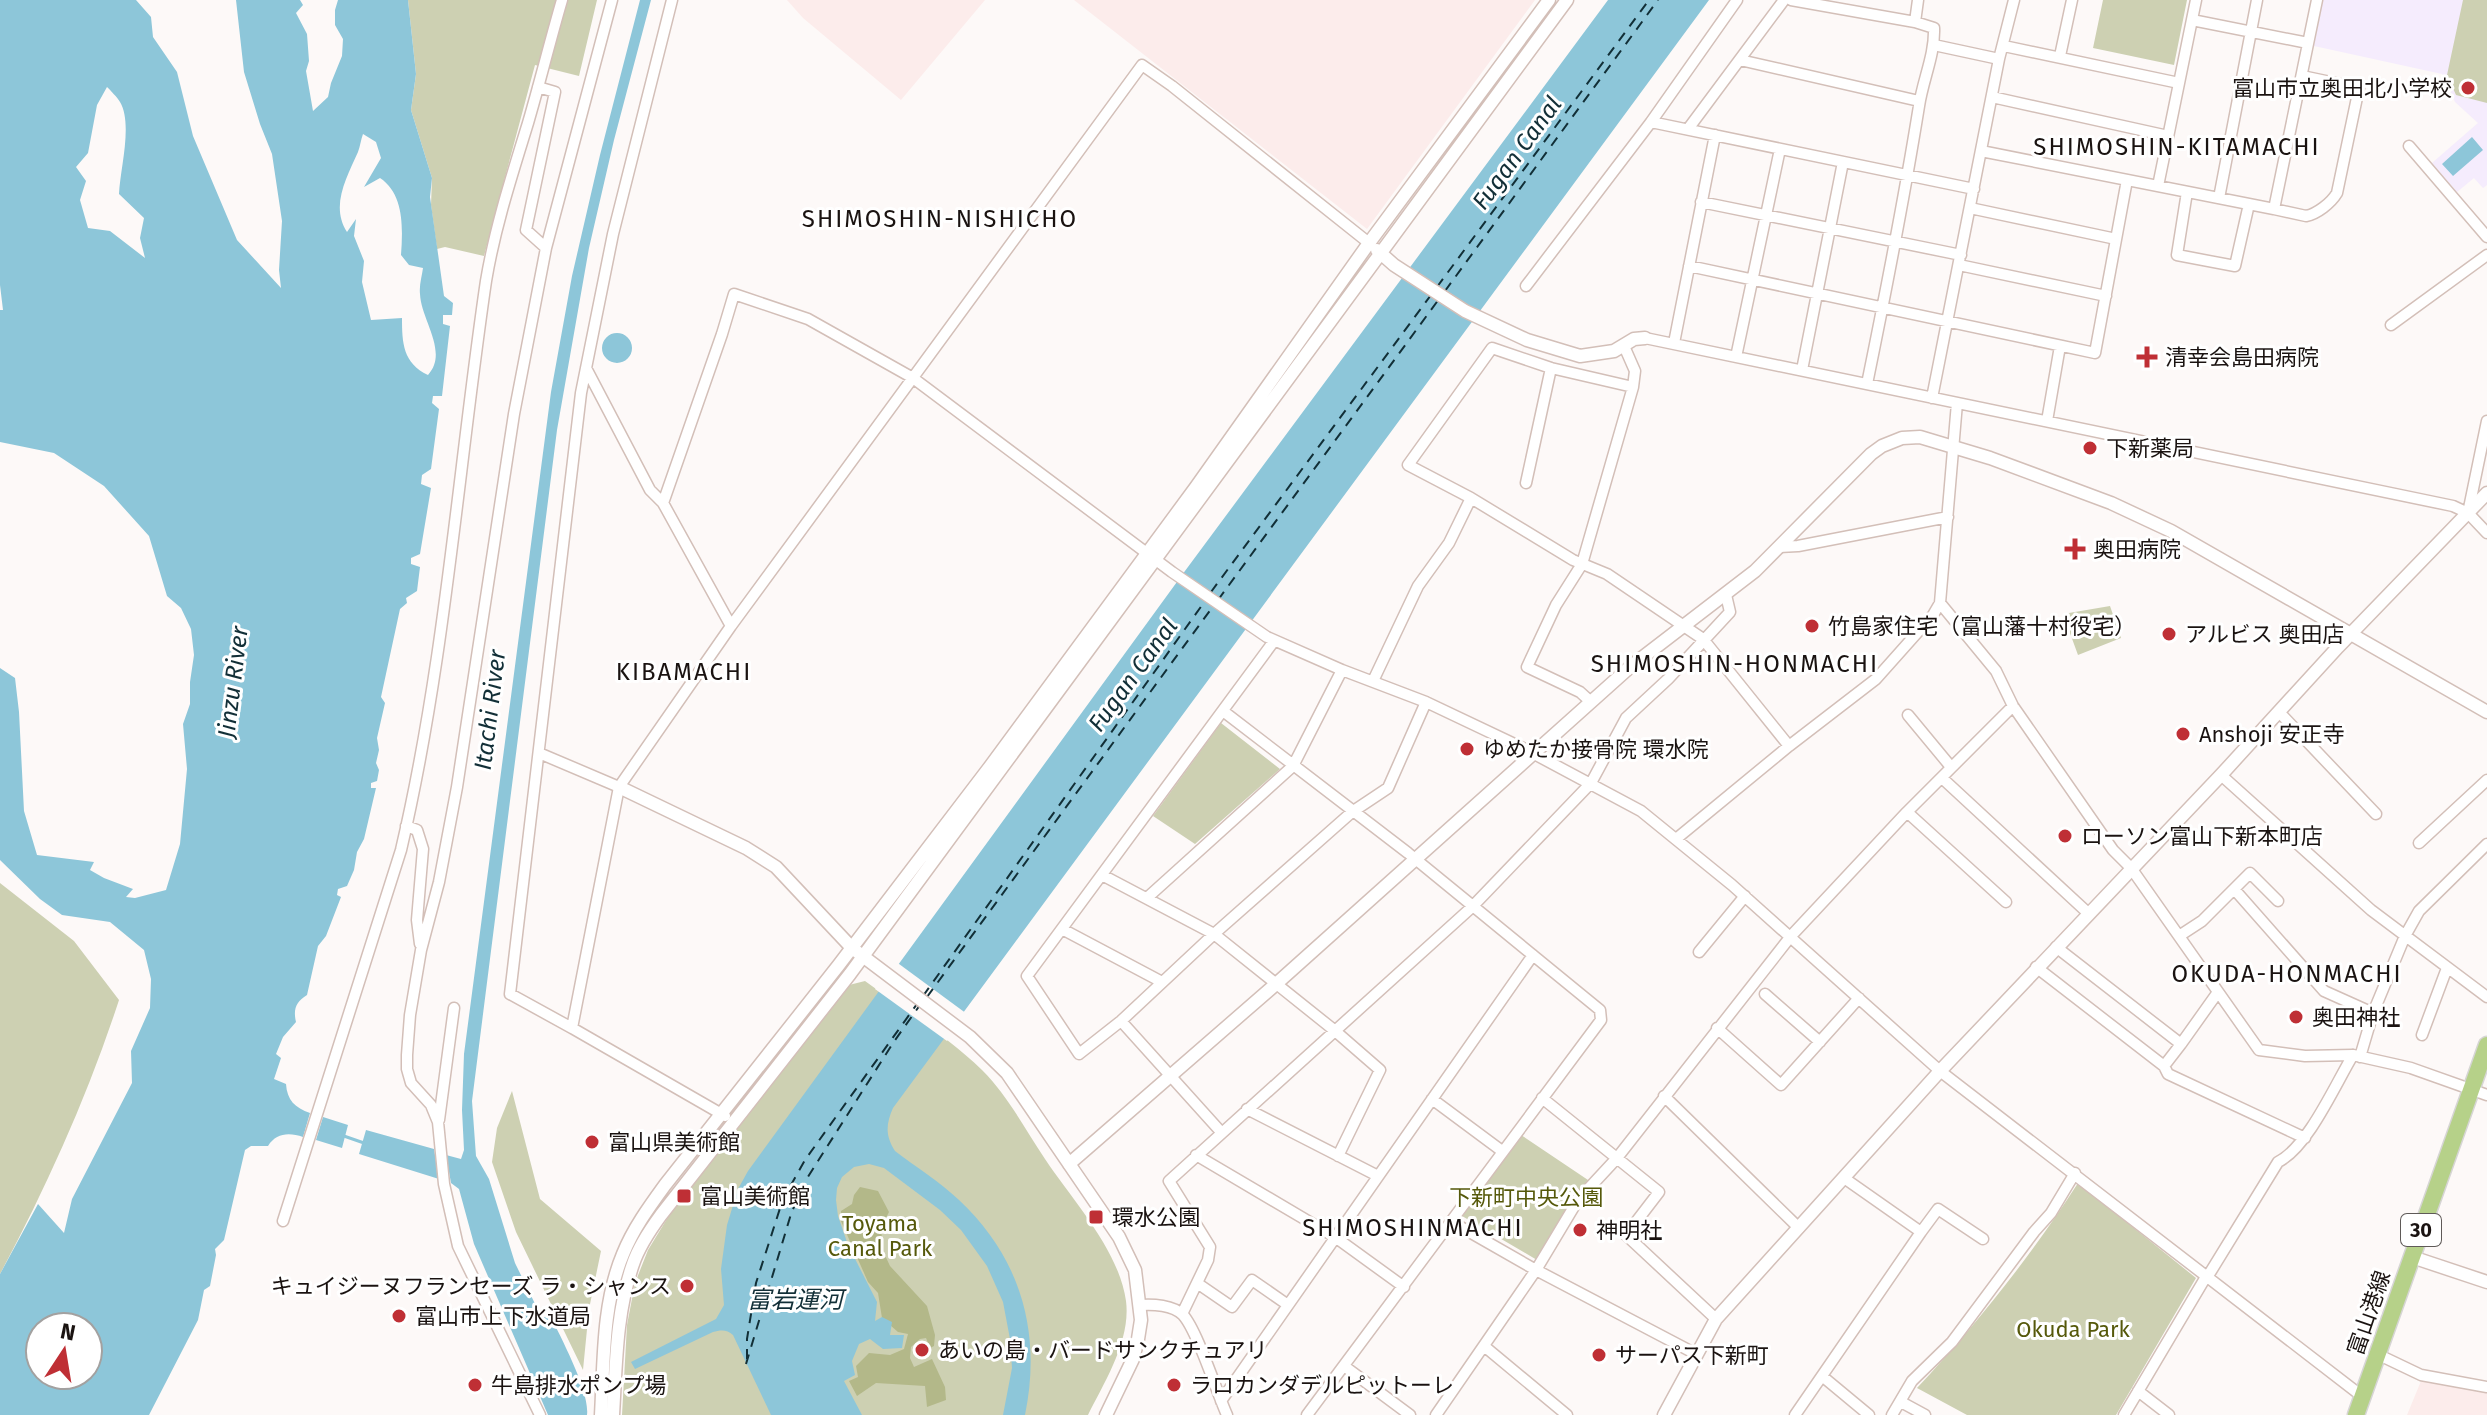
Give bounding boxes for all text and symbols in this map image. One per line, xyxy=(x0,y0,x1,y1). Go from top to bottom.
place label: 富山市立奥田北小学校 xyxy=(2232,75,2452,102)
marker: 富山市立奥田北小学校 xyxy=(2459,79,2477,97)
water label: Fugan Canal xyxy=(1467,91,1567,215)
district label: SHIMOSHIN-KITAMACHI xyxy=(2033,133,2321,161)
district label: SHIMOSHIN-NISHICHO xyxy=(802,205,1078,233)
place label: 清幸会島田病院 xyxy=(2165,344,2319,371)
marker: 清幸会島田病院 xyxy=(2136,346,2158,368)
place label: 下新薬局 xyxy=(2106,435,2194,462)
marker: 下新薬局 xyxy=(2081,439,2099,457)
place label: 奥田病院 xyxy=(2093,536,2181,563)
marker: 奥田病院 xyxy=(2064,538,2086,560)
water label: Fugan Canal xyxy=(1083,613,1183,737)
place label: 竹島家住宅（富山藩十村役宅） xyxy=(1828,613,2136,640)
marker: 竹島家住宅（富山藩十村役宅） xyxy=(1803,617,1821,635)
place label: アルビス 奥田店 xyxy=(2185,621,2345,648)
water label: Jinzu River xyxy=(212,624,254,741)
marker: アルビス 奥田店 xyxy=(2160,625,2178,643)
water label: Itachi River xyxy=(469,647,511,772)
district label: SHIMOSHIN-HONMACHI xyxy=(1591,650,1879,678)
district label: KIBAMACHI xyxy=(616,658,752,686)
place label: Anshoji 安正寺 xyxy=(2199,721,2345,748)
marker: Anshoji 安正寺 xyxy=(2174,725,2192,743)
place label: ゆめたか接骨院 環水院 xyxy=(1483,736,1709,763)
marker: ゆめたか接骨院 環水院 xyxy=(1458,740,1476,758)
place label: ローソン富山下新本町店 xyxy=(2081,823,2323,850)
marker: ローソン富山下新本町店 xyxy=(2056,827,2074,845)
district label: OKUDA-HONMACHI xyxy=(2171,960,2403,988)
place label: 奥田神社 xyxy=(2312,1004,2400,1031)
marker: 奥田神社 xyxy=(2287,1008,2305,1026)
place label: 富山県美術館 xyxy=(608,1129,740,1156)
marker: 富山県美術館 xyxy=(583,1133,601,1151)
place label: 富山美術館 xyxy=(700,1183,810,1210)
park label: 下新町中央公園 xyxy=(1449,1184,1603,1211)
marker: 富山美術館 xyxy=(675,1187,693,1205)
place label: 環水公園 xyxy=(1112,1204,1200,1231)
marker: 環水公園 xyxy=(1087,1208,1105,1226)
park label: Toyama Canal Park xyxy=(828,1210,933,1262)
district label: SHIMOSHINMACHI xyxy=(1302,1214,1524,1242)
road number: 30 xyxy=(2401,1214,2441,1246)
place label: 神明社 xyxy=(1596,1217,1662,1244)
marker: 神明社 xyxy=(1571,1221,1589,1239)
street label: 富山港線 xyxy=(2342,1267,2396,1359)
place label: キュイジーヌフランセーズ ラ・シャンス xyxy=(271,1273,671,1300)
marker: キュイジーヌフランセーズ ラ・シャンス xyxy=(678,1277,696,1295)
water label: 富岩運河 xyxy=(747,1286,847,1314)
place label: 富山市上下水道局 xyxy=(415,1303,591,1330)
marker: 富山市上下水道局 xyxy=(390,1307,408,1325)
north arrow xyxy=(24,1311,104,1391)
park label: Okuda Park xyxy=(2016,1316,2130,1343)
text: N xyxy=(58,1317,78,1347)
place label: あいの島・バードサンクチュアリ xyxy=(938,1337,1268,1364)
marker: あいの島・バードサンクチュアリ xyxy=(913,1341,931,1359)
place label: サーパス下新町 xyxy=(1615,1342,1769,1369)
marker: サーパス下新町 xyxy=(1590,1346,1608,1364)
place label: 牛島排水ポンプ場 xyxy=(491,1372,666,1399)
place label: ラロカンダデルピットーレ xyxy=(1190,1372,1454,1399)
marker: 牛島排水ポンプ場 xyxy=(466,1376,484,1394)
marker: ラロカンダデルピットーレ xyxy=(1165,1376,1183,1394)

